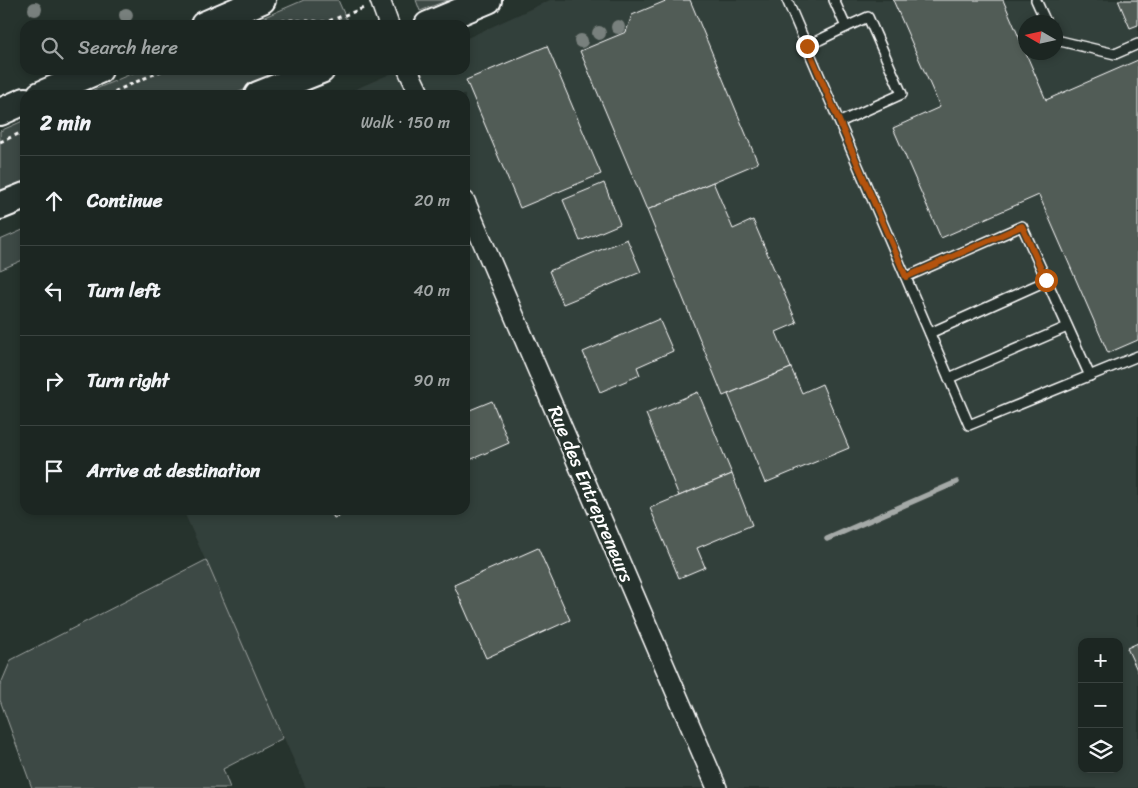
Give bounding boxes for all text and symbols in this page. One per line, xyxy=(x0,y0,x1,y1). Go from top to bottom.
north arrow xyxy=(1018,15,1063,60)
search box xyxy=(20,20,470,75)
text: Search here xyxy=(78,31,178,64)
icon: search xyxy=(38,34,66,62)
route end xyxy=(796,35,819,58)
text: 2 min xyxy=(40,104,91,142)
text: Walk · 150 m xyxy=(361,108,450,137)
text: Continue xyxy=(87,184,163,217)
text: 20 m xyxy=(414,186,450,215)
icon: ahead xyxy=(40,187,68,215)
route start xyxy=(1035,269,1058,292)
text: Turn left xyxy=(87,274,160,307)
text: 40 m xyxy=(413,276,450,305)
icon: left xyxy=(40,277,68,305)
text: Turn right xyxy=(87,364,169,397)
text: 90 m xyxy=(414,366,450,395)
icon: right xyxy=(40,367,68,395)
street label: Rue des Entrepreneurs xyxy=(539,400,643,588)
text: Arrive at destination xyxy=(87,454,260,487)
icon: arrive xyxy=(40,457,68,485)
map controls xyxy=(1078,638,1123,773)
button: + xyxy=(1078,638,1123,683)
button: − xyxy=(1078,683,1123,728)
button: layers xyxy=(1078,728,1123,773)

